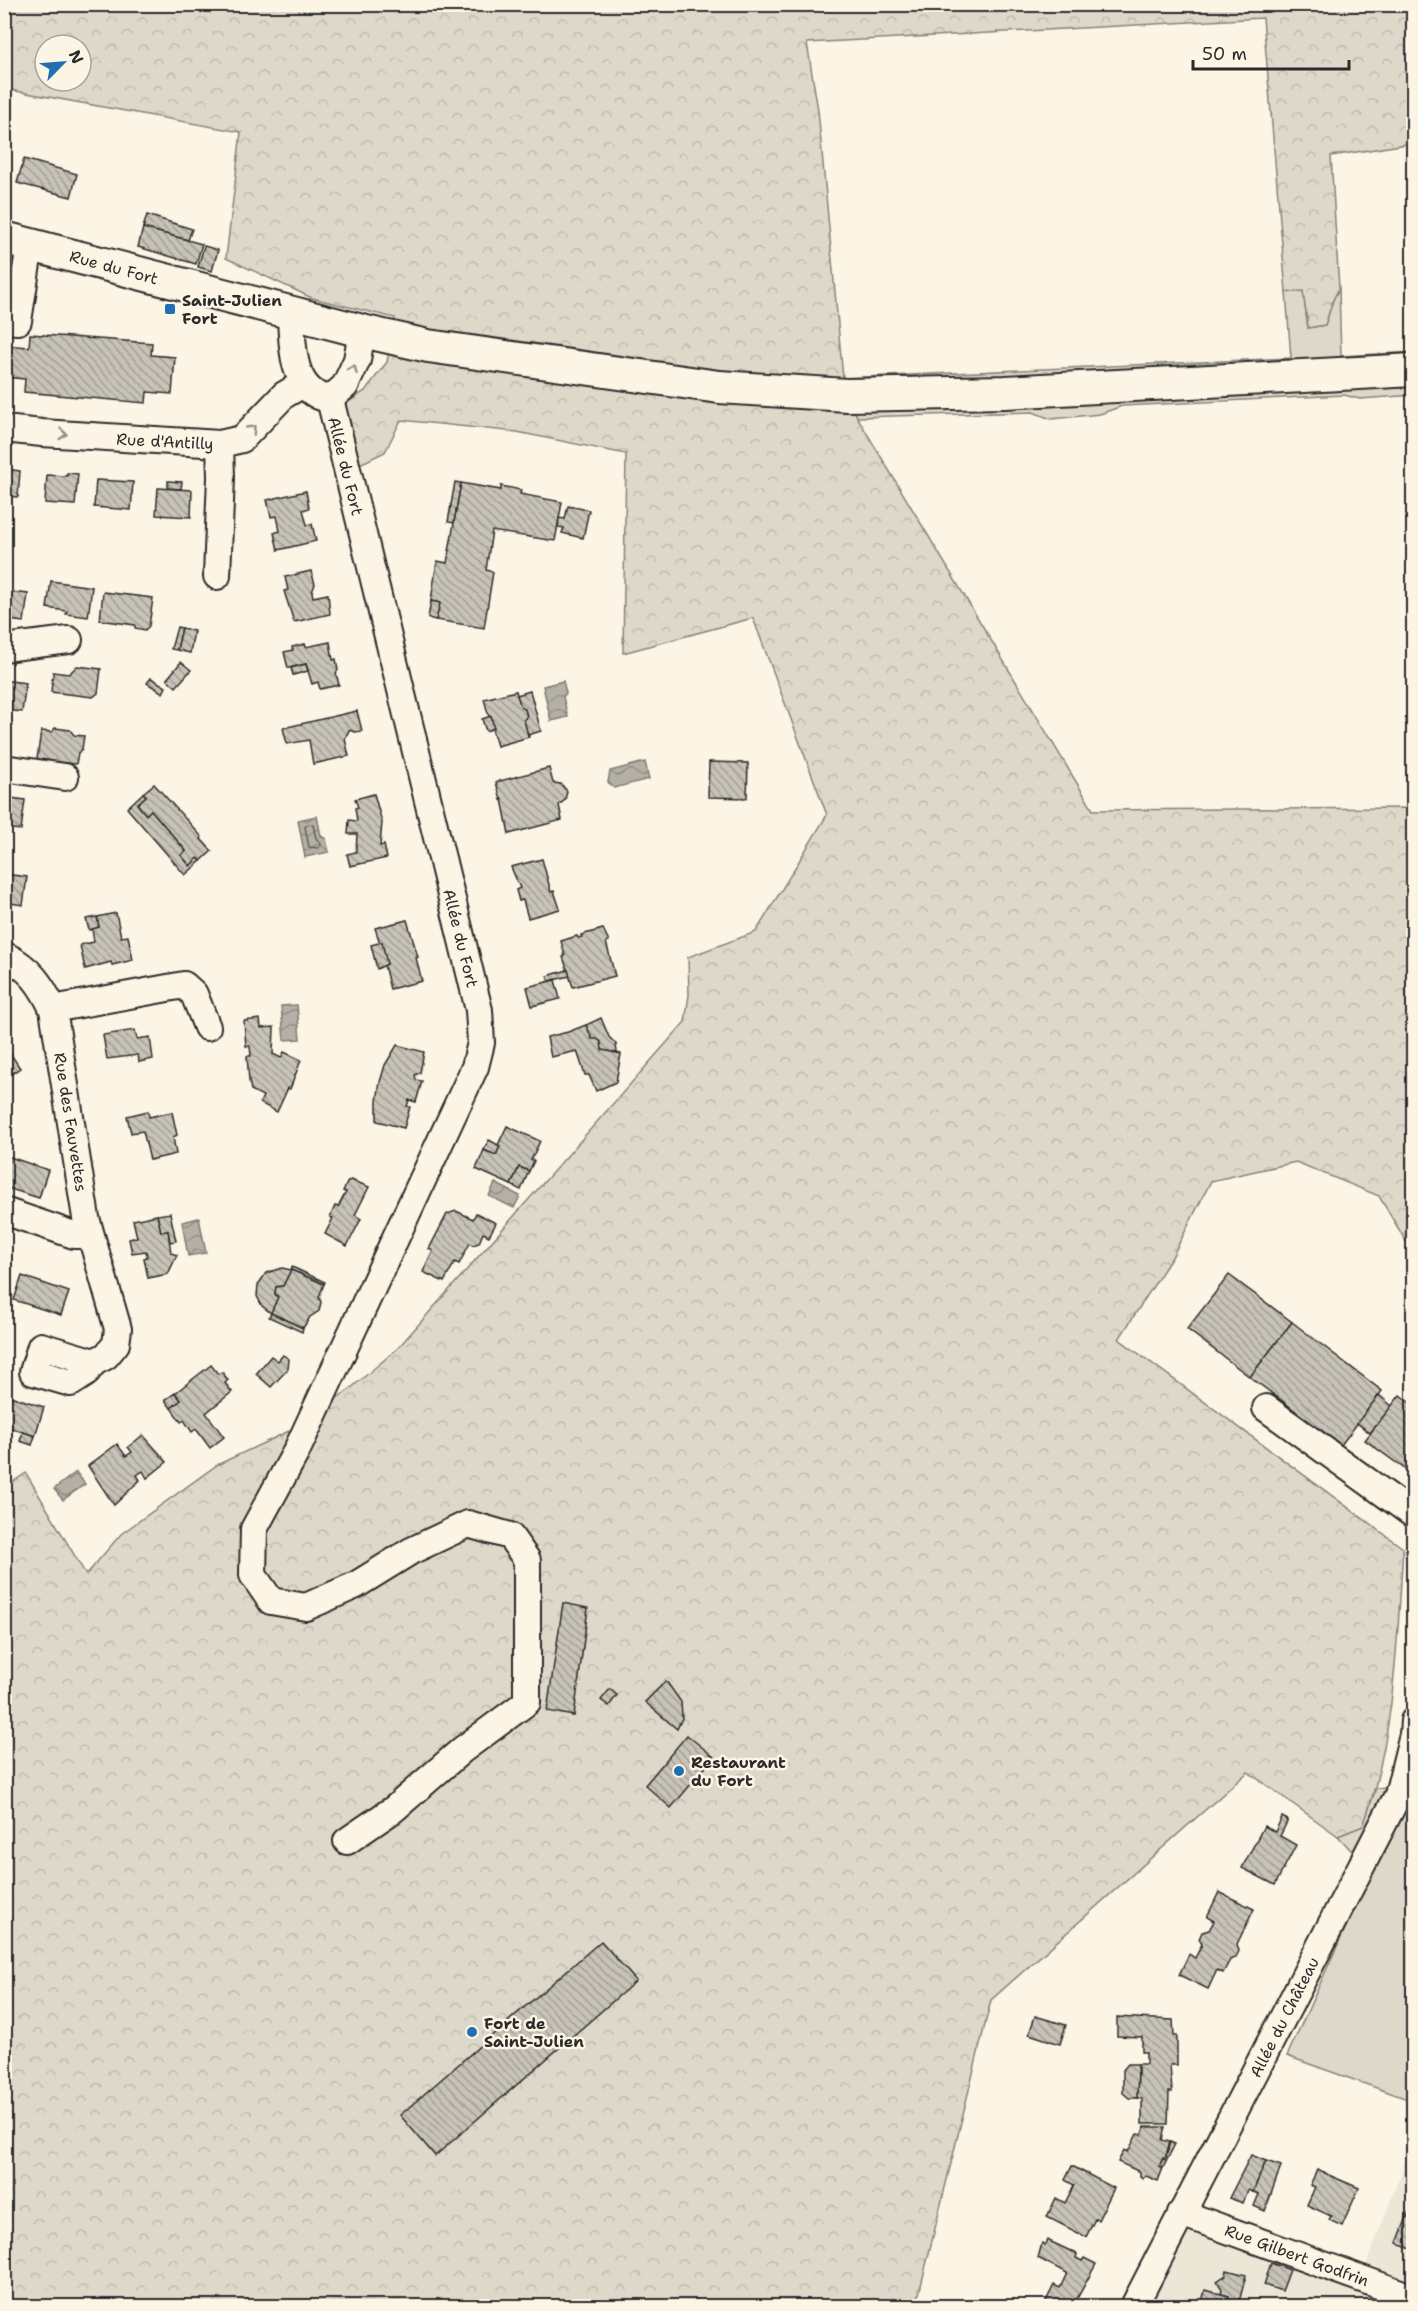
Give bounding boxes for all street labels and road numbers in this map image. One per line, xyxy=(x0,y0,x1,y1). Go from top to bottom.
street label: Rue du Fort xyxy=(67,246,160,289)
street label: Allée du Fort xyxy=(323,415,368,518)
street label: Rue d'Antilly xyxy=(116,428,214,455)
street label: Allée du Fort xyxy=(438,887,483,990)
street label: Rue des Fauvettes xyxy=(49,1051,92,1193)
street label: Allée du Château xyxy=(1245,1953,1324,2081)
street label: Rue Gilbert Godfrin xyxy=(1222,2220,1372,2291)

